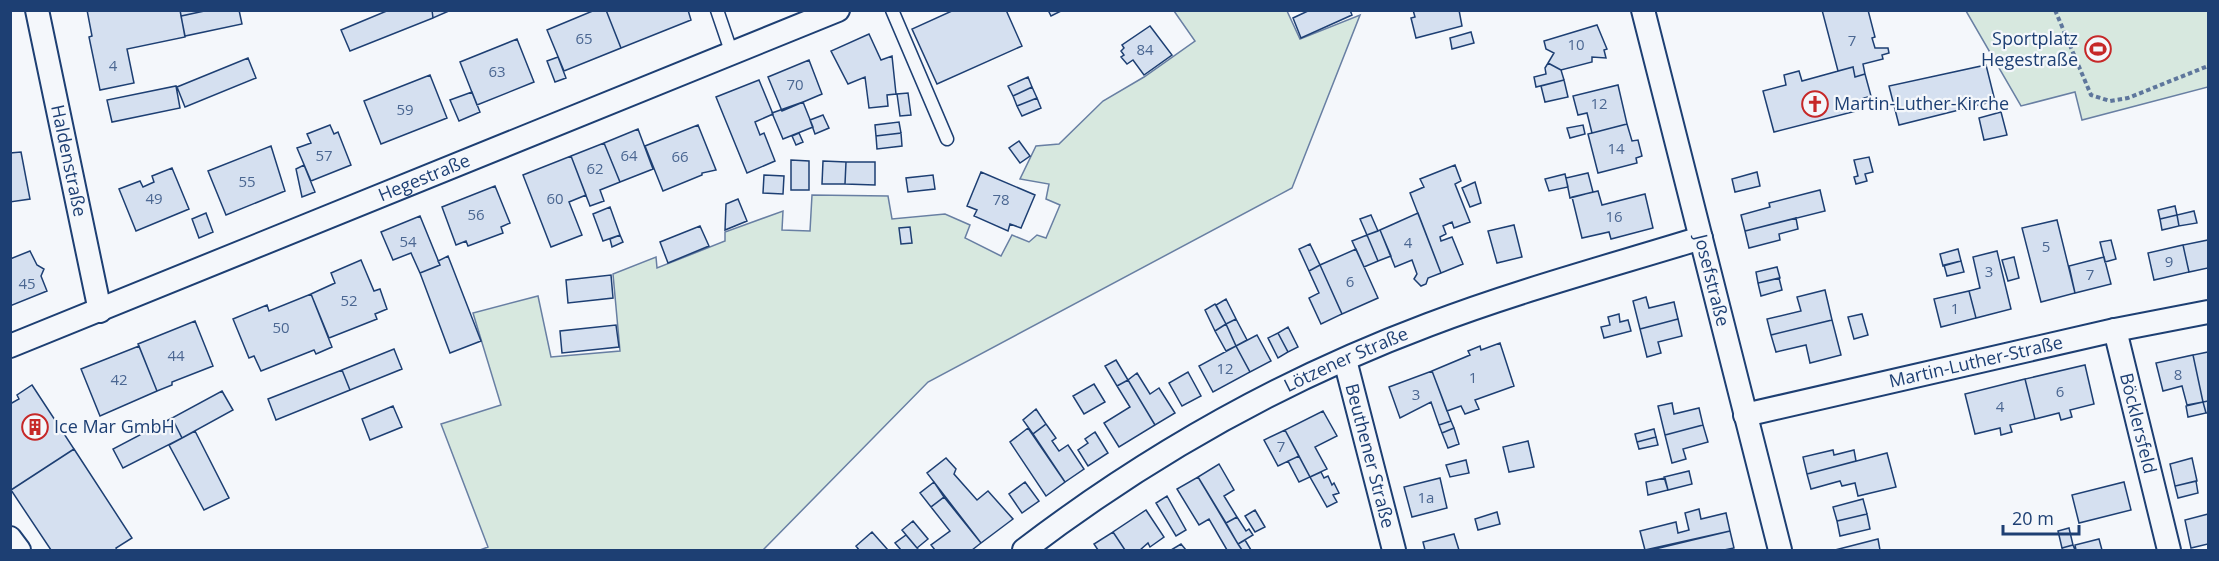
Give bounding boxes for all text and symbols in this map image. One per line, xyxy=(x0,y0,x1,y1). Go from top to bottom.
place label: Sportplatz Hegestraße xyxy=(1981,26,2078,71)
house number: 65 xyxy=(575,28,593,48)
house number: 7 xyxy=(1848,30,1856,50)
house number: 10 xyxy=(1567,34,1585,54)
sports icon: Sportplatz Hegestraße xyxy=(2083,34,2113,64)
house number: 84 xyxy=(1136,39,1154,59)
house number: 4 xyxy=(109,55,118,75)
house number: 63 xyxy=(488,61,506,81)
house number: 70 xyxy=(786,74,804,94)
church icon: Martin-Luther-Kirche xyxy=(1800,89,1830,119)
place label: Martin-Luther-Kirche xyxy=(1834,91,2009,115)
house number: 12 xyxy=(1590,93,1608,113)
house number: 59 xyxy=(396,99,414,119)
street label: Haldenstraße xyxy=(46,102,93,219)
house number: 14 xyxy=(1607,138,1625,158)
house number: 57 xyxy=(315,145,333,165)
house number: 64 xyxy=(620,145,638,165)
house number: 66 xyxy=(671,146,689,166)
street label: Hegestraße xyxy=(374,148,473,206)
house number: 62 xyxy=(586,158,604,178)
house number: 55 xyxy=(238,171,256,191)
house number: 49 xyxy=(145,188,163,208)
house number: 60 xyxy=(546,188,564,208)
house number: 78 xyxy=(992,189,1010,209)
house number: 56 xyxy=(467,204,485,224)
house number: 16 xyxy=(1605,206,1623,226)
street label: Josefstraße xyxy=(1689,230,1736,329)
house number: 54 xyxy=(399,231,417,251)
house number: 4 xyxy=(1404,232,1413,252)
house number: 5 xyxy=(2042,236,2050,256)
house number: 9 xyxy=(2165,251,2173,271)
house number: 3 xyxy=(1985,261,1993,281)
house number: 7 xyxy=(2086,264,2094,284)
house number: 6 xyxy=(1346,271,1354,291)
house number: 45 xyxy=(18,273,36,293)
house number: 52 xyxy=(340,290,358,310)
house number: 1 xyxy=(1951,298,1959,318)
house number: 50 xyxy=(272,317,290,337)
street label: Lötzener Straße xyxy=(1280,321,1411,397)
street label: Martin-Luther-Straße xyxy=(1887,329,2065,393)
house number: 44 xyxy=(167,345,185,365)
house number: 12 xyxy=(1216,358,1234,378)
house number: 8 xyxy=(2174,364,2182,384)
house number: 1 xyxy=(1469,367,1477,387)
house number: 42 xyxy=(110,369,128,389)
street label: Böcklersfeld xyxy=(2115,370,2163,476)
street label: Beuthener Straße xyxy=(1341,381,1401,531)
house number: 6 xyxy=(2056,381,2064,401)
house number: 3 xyxy=(1412,384,1420,404)
house number: 4 xyxy=(1996,396,2005,416)
building icon: Ice Mar GmbH xyxy=(20,412,50,442)
place label: Ice Mar GmbH xyxy=(54,414,175,438)
house number: 7 xyxy=(1277,436,1285,456)
house number: 1a xyxy=(1418,487,1434,507)
scale bar xyxy=(2003,498,2080,536)
text: 20 m xyxy=(2012,506,2054,530)

